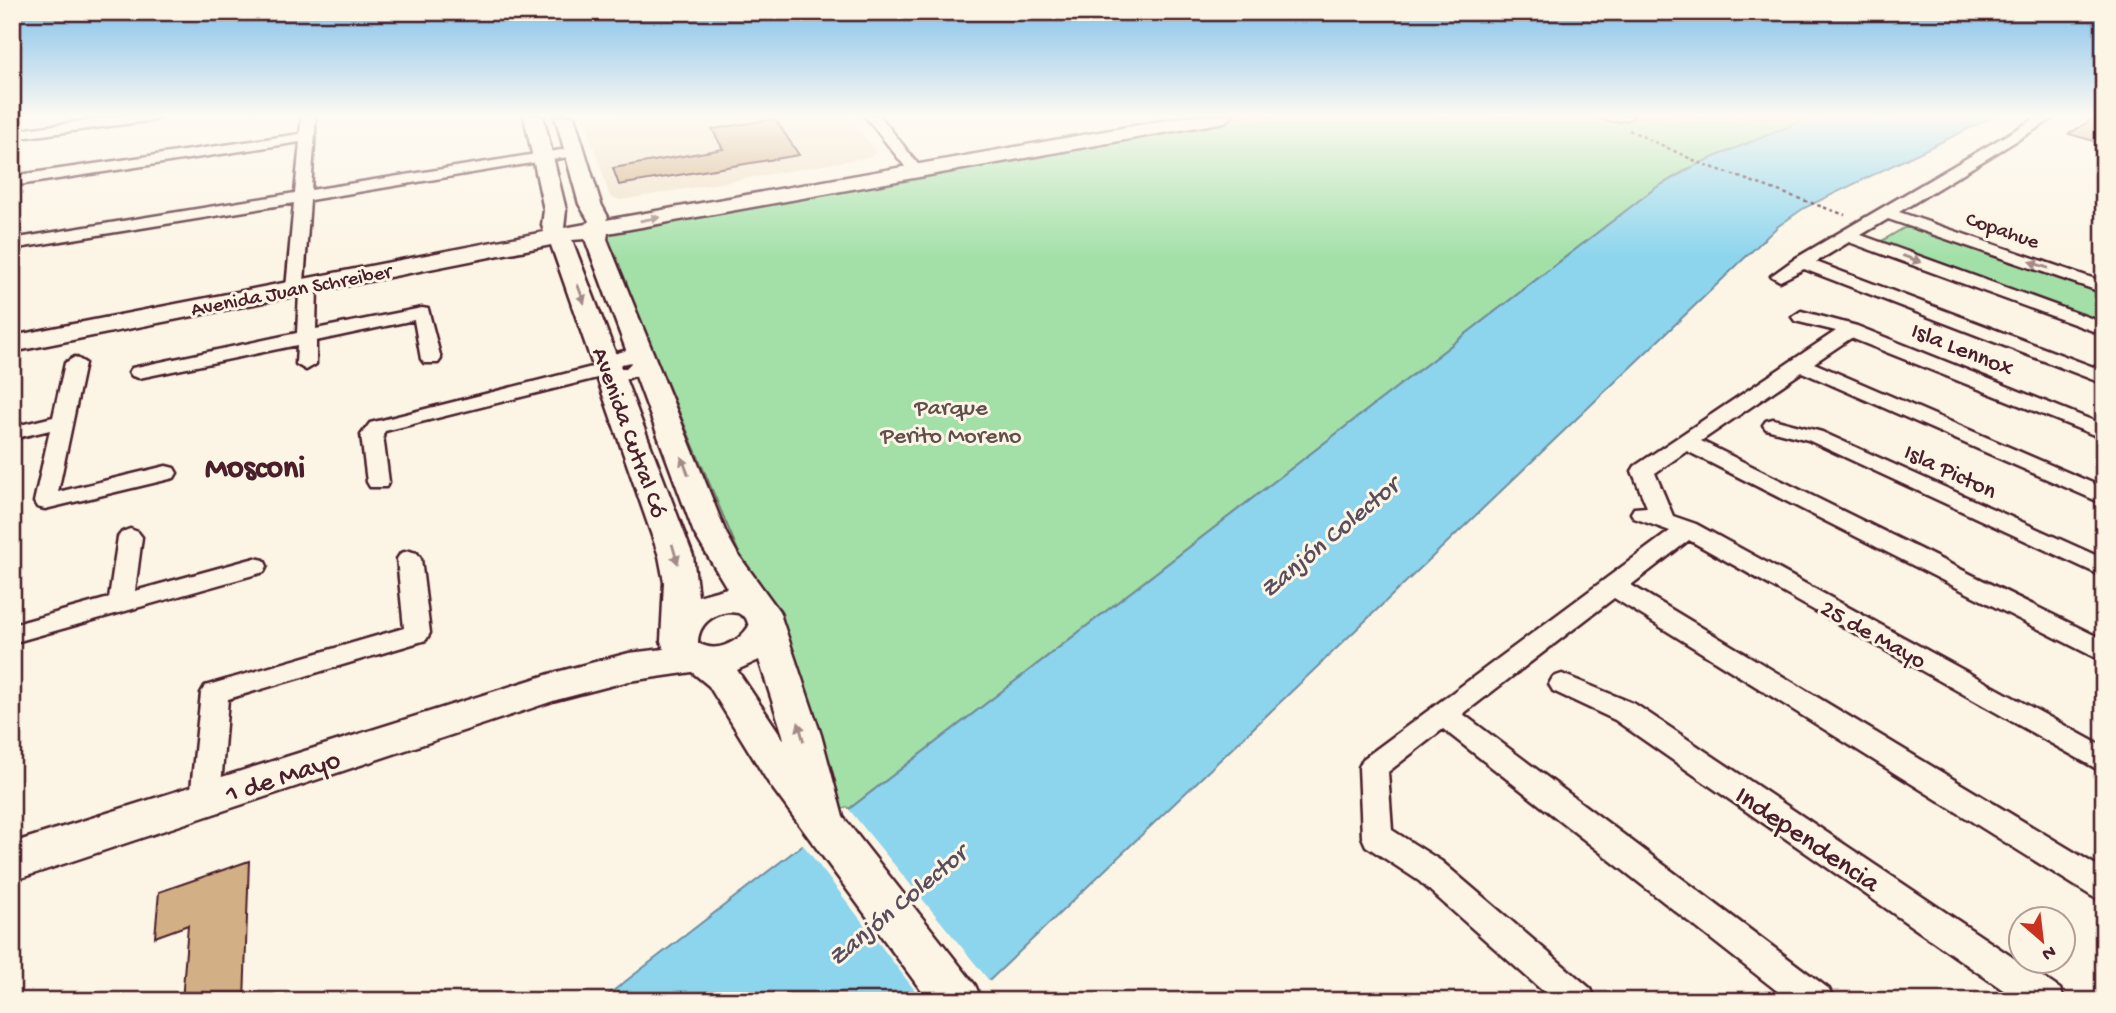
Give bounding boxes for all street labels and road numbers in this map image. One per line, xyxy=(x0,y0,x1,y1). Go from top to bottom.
street label: Copahue xyxy=(1962,208,2043,257)
street label: Avenida Juan Schreiber xyxy=(189,260,396,324)
street label: Isla Lennox xyxy=(1906,318,2018,385)
street label: Avenida Cutral Có xyxy=(583,344,672,522)
street label: Isla Picton xyxy=(1898,439,2001,508)
street label: 25 de Mayo xyxy=(1814,595,1930,677)
street label: 1 de Mayo xyxy=(221,744,345,813)
street label: Independencia xyxy=(1728,780,1886,902)

